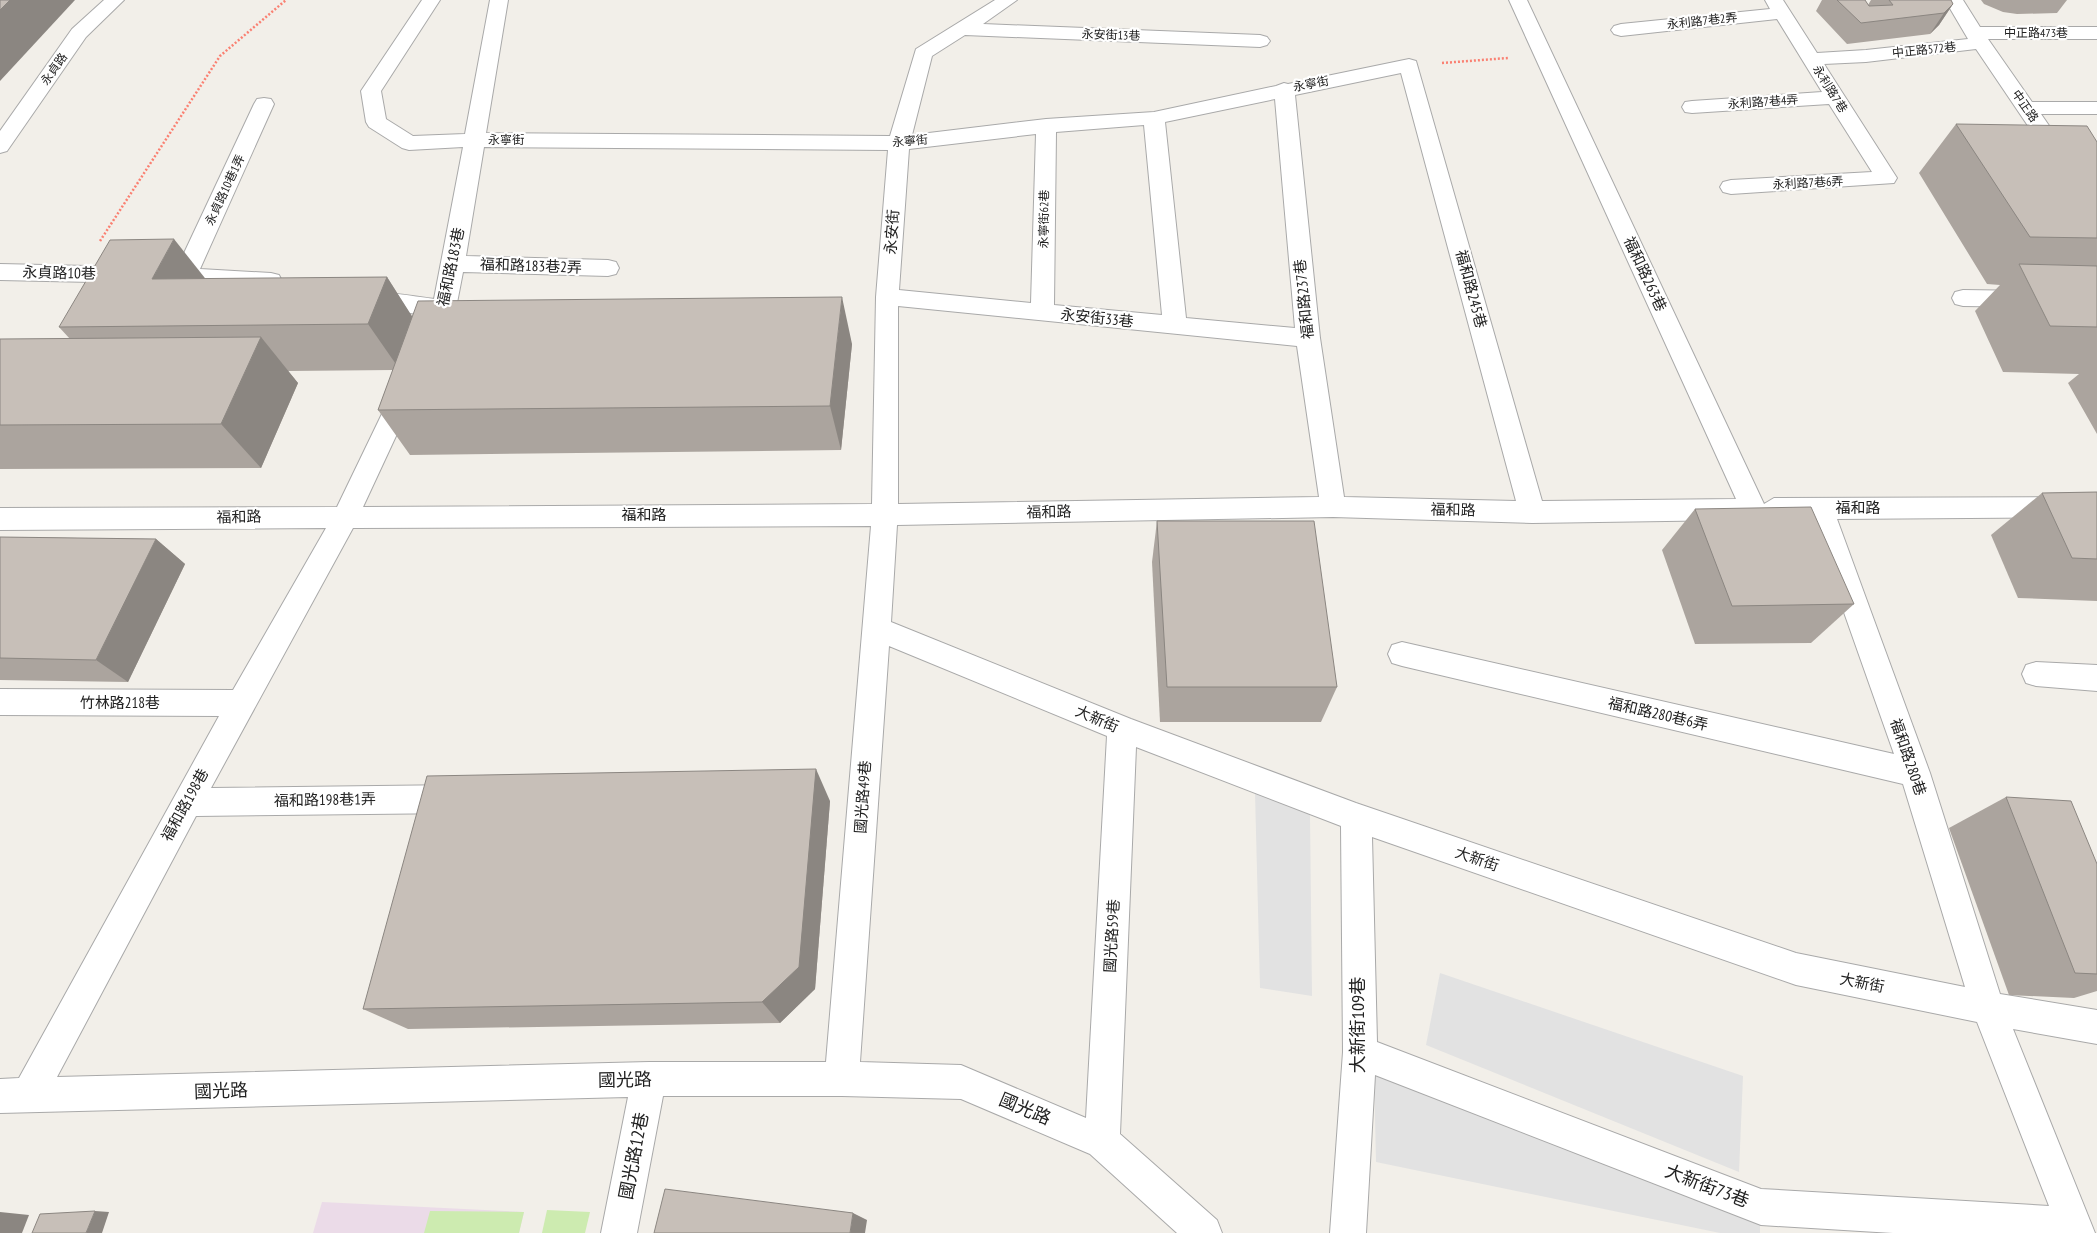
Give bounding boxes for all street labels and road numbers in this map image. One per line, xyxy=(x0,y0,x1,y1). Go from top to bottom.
street label: 永利路7巷2弄 xyxy=(1666,9,1738,32)
street label: 中正路473巷 xyxy=(2004,25,2068,40)
street label: 永安街13巷 xyxy=(1081,26,1141,43)
street label: 中正路572巷 xyxy=(1891,39,1957,60)
street label: 永貞路 xyxy=(37,50,70,88)
street label: 永利路7巷 xyxy=(1810,62,1851,115)
street label: 永寧街 xyxy=(1292,73,1330,94)
street label: 中正路 xyxy=(2009,87,2042,125)
street label: 永利路7巷4弄 xyxy=(1727,92,1799,111)
street label: 永寧街 xyxy=(891,131,929,150)
street label: 永寧街 xyxy=(488,132,524,147)
street label: 永貞路10巷1弄 xyxy=(202,152,247,227)
street label: 永利路7巷6弄 xyxy=(1772,173,1844,192)
street label: 永寧街62巷 xyxy=(1035,189,1052,249)
street label: 永安街 xyxy=(880,209,903,255)
street label: 福和路183巷 xyxy=(433,226,468,308)
street label: 福和路263巷 xyxy=(1620,233,1671,314)
street label: 福和路245巷 xyxy=(1452,248,1491,330)
street label: 福和路183巷2弄 xyxy=(480,254,582,277)
street label: 福和路237巷 xyxy=(1290,258,1317,340)
street label: 永貞路10巷 xyxy=(22,262,96,283)
street label: 永安街33巷 xyxy=(1060,304,1135,331)
street label: 福和路 xyxy=(1835,498,1881,517)
street label: 福和路 xyxy=(1430,500,1476,519)
street label: 福和路 xyxy=(1026,502,1072,521)
street label: 福和路 xyxy=(621,505,667,524)
street label: 福和路 xyxy=(216,507,262,526)
street label: 竹林路218巷 xyxy=(80,693,160,712)
street label: 福和路280巷6弄 xyxy=(1606,693,1710,734)
street label: 大新街 xyxy=(1073,701,1122,736)
street label: 福和路280巷 xyxy=(1886,716,1931,798)
street label: 國光路49巷 xyxy=(850,760,875,834)
street label: 福和路198巷 xyxy=(157,765,212,844)
street label: 福和路198巷1弄 xyxy=(274,789,376,810)
street label: 大新街 xyxy=(1453,842,1502,875)
street label: 國光路59巷 xyxy=(1100,899,1123,973)
street label: 大新街 xyxy=(1838,969,1886,996)
street label: 大新街109巷 xyxy=(1346,977,1369,1073)
street label: 國光路 xyxy=(598,1068,652,1091)
street label: 國光路 xyxy=(194,1078,248,1103)
street label: 國光路 xyxy=(996,1087,1055,1130)
street label: 國光路12巷 xyxy=(614,1110,653,1201)
street label: 大新街73巷 xyxy=(1662,1159,1752,1212)

